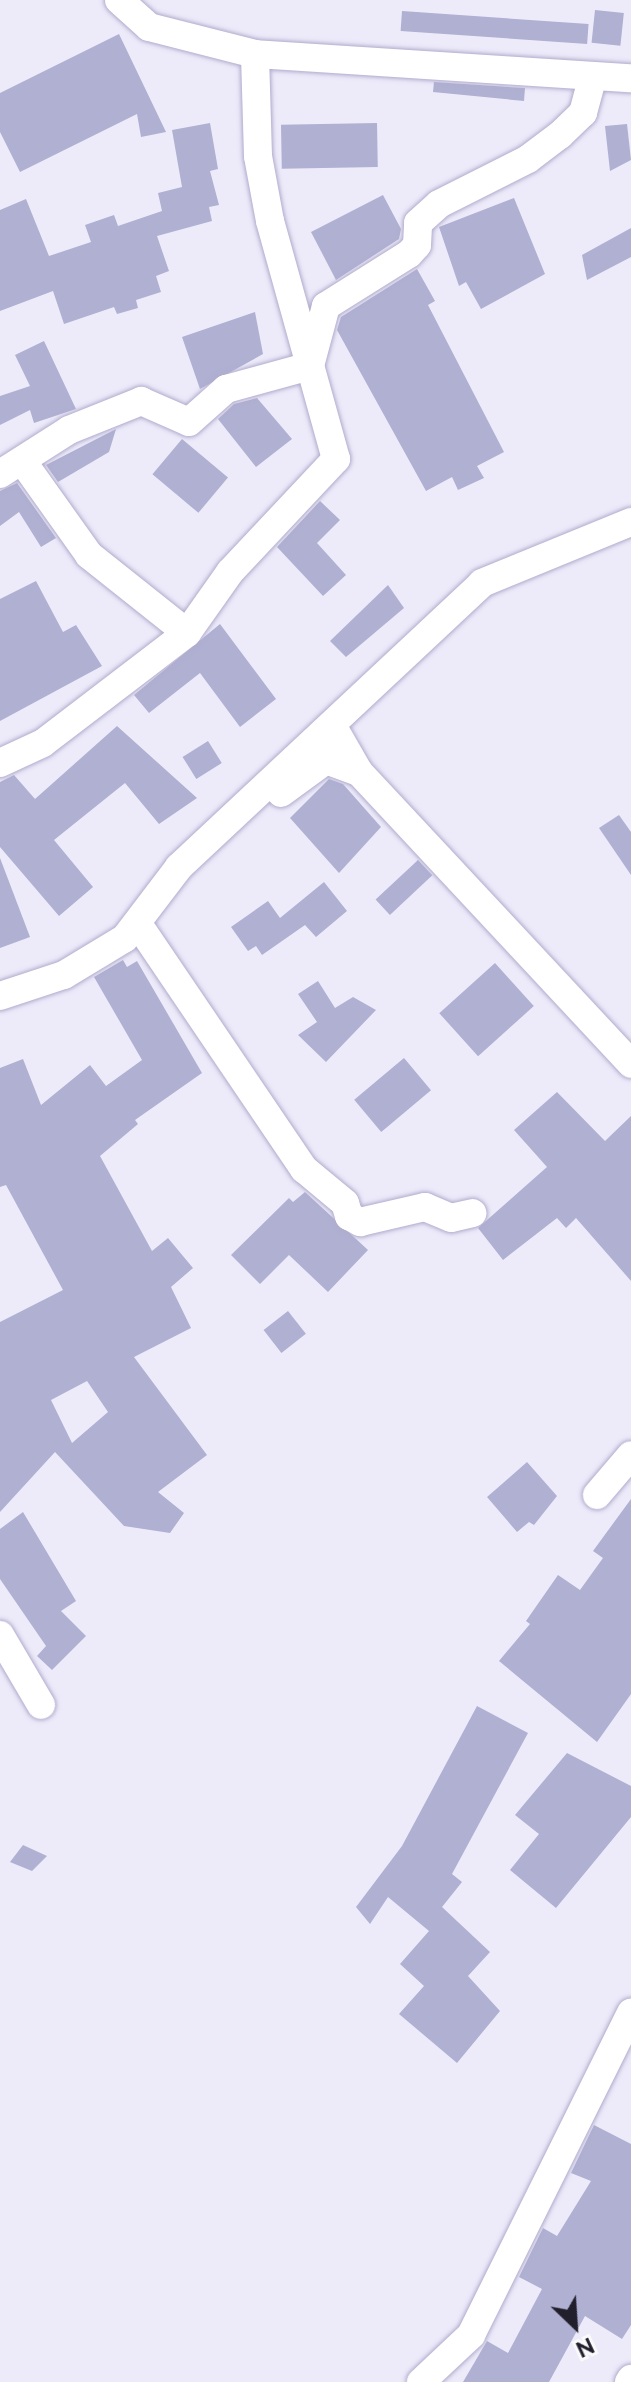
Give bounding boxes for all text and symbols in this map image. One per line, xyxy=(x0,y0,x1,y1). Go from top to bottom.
north arrow xyxy=(535,2286,615,2366)
text: N xyxy=(572,2332,598,2363)

